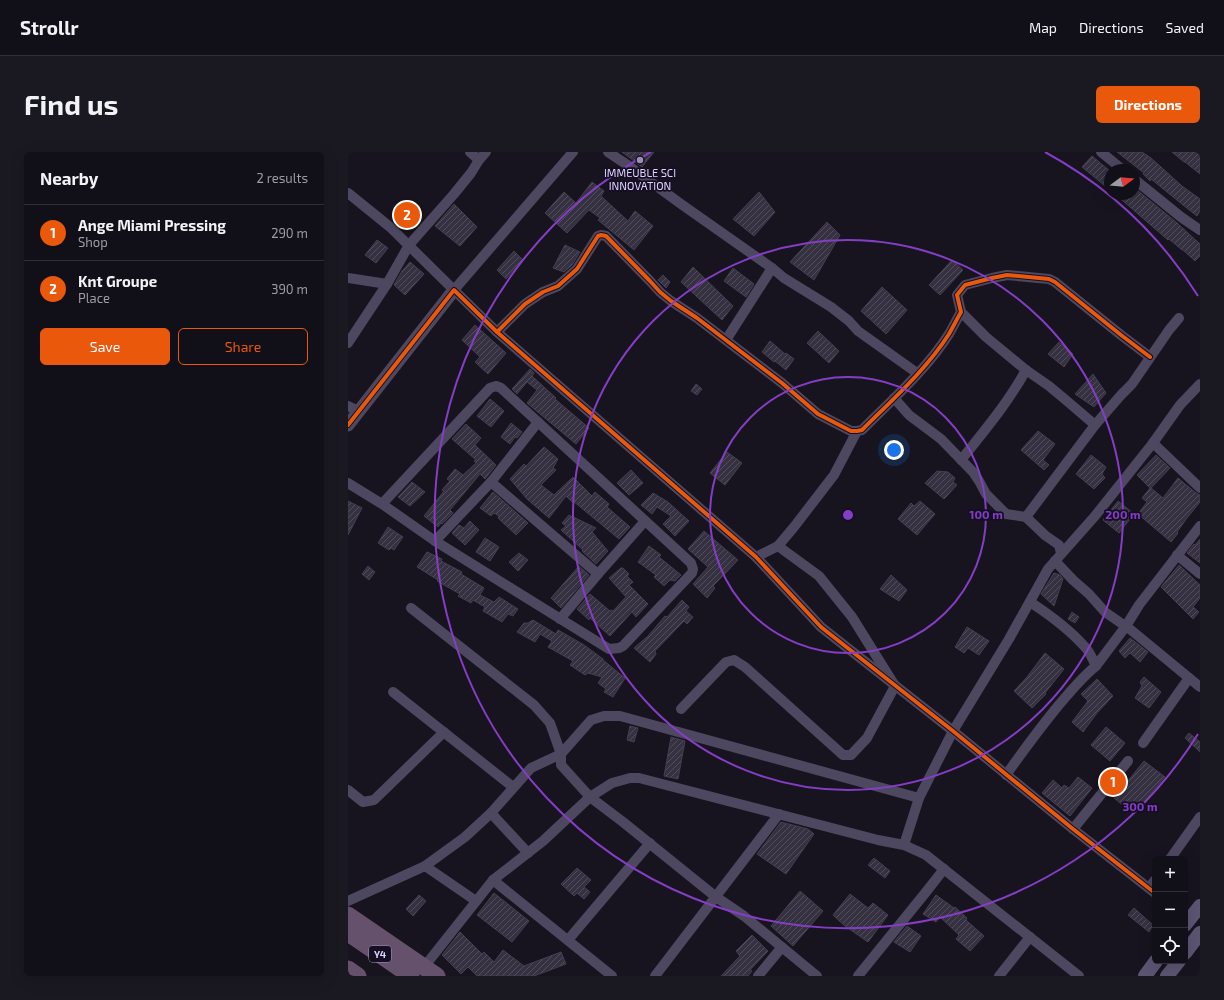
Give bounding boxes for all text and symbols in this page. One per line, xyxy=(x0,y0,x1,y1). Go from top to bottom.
text: Strollr xyxy=(20,16,79,39)
text: Map xyxy=(1029,19,1057,36)
text: Directions xyxy=(1079,19,1144,36)
text: Saved xyxy=(1166,19,1204,36)
button: Directions xyxy=(1096,86,1200,123)
text: Find us xyxy=(24,87,118,121)
marker: IMMEUBLE SCI INNOVATION xyxy=(635,155,645,165)
north arrow xyxy=(1104,164,1140,200)
place label: IMMEUBLE SCI INNOVATION xyxy=(604,166,676,192)
text: Nearby xyxy=(40,168,98,188)
text: 2 results xyxy=(256,170,308,186)
pin: 2 xyxy=(394,200,420,230)
text: Ange Miami Pressing xyxy=(78,216,226,234)
text: 1 xyxy=(50,225,56,241)
text: 290 m xyxy=(271,225,308,241)
text: Shop xyxy=(78,234,108,250)
text: Knt Groupe xyxy=(78,272,157,290)
text: 2 xyxy=(49,281,57,297)
text: 390 m xyxy=(271,281,308,297)
text: Place xyxy=(78,290,110,306)
button: Save xyxy=(40,328,170,365)
button: Share xyxy=(178,328,308,365)
your location xyxy=(884,440,904,460)
text: 100 m xyxy=(969,507,1003,521)
text: 200 m xyxy=(1105,507,1141,521)
centre of rings xyxy=(841,508,855,522)
pin: 1 xyxy=(1100,767,1126,797)
text: 300 m xyxy=(1122,799,1158,813)
map controls xyxy=(1152,856,1188,964)
button: + xyxy=(1152,856,1188,892)
button: − xyxy=(1152,892,1188,928)
button: locate xyxy=(1152,928,1188,964)
road number: Y4 xyxy=(369,946,391,962)

